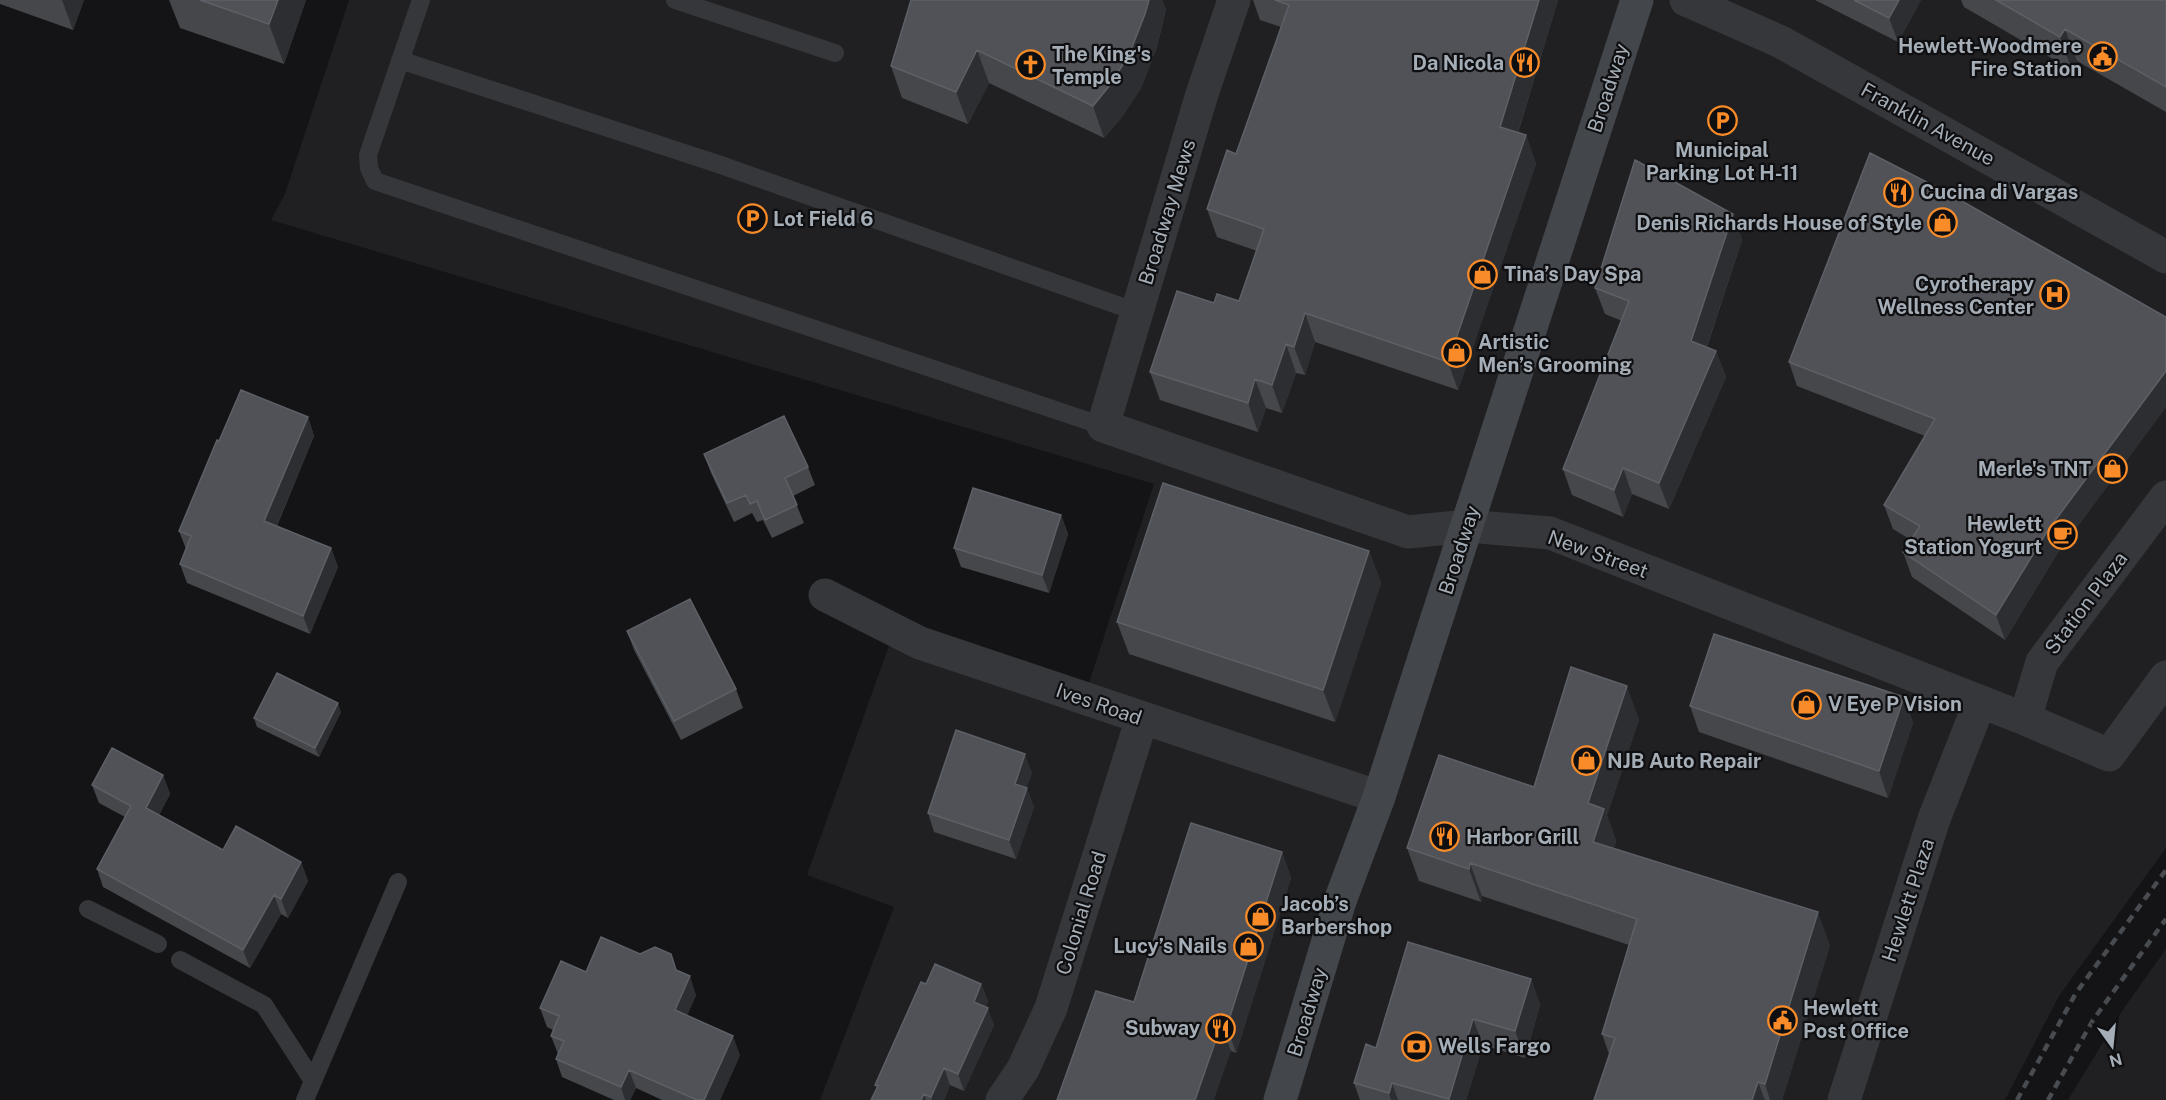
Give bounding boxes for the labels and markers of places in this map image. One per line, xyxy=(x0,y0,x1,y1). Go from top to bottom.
place label: Hewlett-Woodmere Fire Station xyxy=(1898,34,2082,81)
public building icon: Hewlett-Woodmere Fire Station xyxy=(2087,41,2119,73)
place label: The King's Temple xyxy=(1052,42,1151,89)
restaurant icon: Da Nicola xyxy=(1509,47,1541,79)
church icon: The King's Temple xyxy=(1015,49,1047,81)
place label: Da Nicola xyxy=(1413,51,1504,75)
parking icon: Municipal Parking Lot H-11 xyxy=(1706,104,1738,136)
place label: Municipal Parking Lot H-11 xyxy=(1646,138,1798,185)
restaurant icon: Cucina di Vargas xyxy=(1883,176,1915,208)
place label: Cucina di Vargas xyxy=(1920,180,2078,204)
parking icon: Lot Field 6 xyxy=(736,203,768,235)
place label: Lot Field 6 xyxy=(773,207,873,231)
shop icon: Denis Richards House of Style xyxy=(1927,207,1959,239)
place label: Denis Richards House of Style xyxy=(1636,211,1922,235)
shop icon: Tina’s Day Spa xyxy=(1467,258,1499,290)
place label: Tina’s Day Spa xyxy=(1504,262,1641,286)
place label: Cyrotherapy Wellness Center xyxy=(1878,272,2034,319)
hospital icon: Cyrotherapy Wellness Center xyxy=(2039,279,2071,311)
place label: Artistic Men’s Grooming xyxy=(1478,330,1632,377)
shop icon: Artistic Men’s Grooming xyxy=(1441,337,1473,369)
shop icon: Merle's TNT xyxy=(2096,453,2128,485)
place label: Merle's TNT xyxy=(1978,457,2091,481)
place label: Hewlett Station Yogurt xyxy=(1904,512,2042,559)
cafe icon: Hewlett Station Yogurt xyxy=(2047,519,2079,551)
shop icon: V Eye P Vision xyxy=(1791,688,1823,720)
place label: V Eye P Vision xyxy=(1828,692,1962,716)
shop icon: NJB Auto Repair xyxy=(1570,745,1602,777)
place label: NJB Auto Repair xyxy=(1607,749,1761,773)
restaurant icon: Harbor Grill xyxy=(1429,821,1461,853)
place label: Harbor Grill xyxy=(1466,825,1579,849)
place label: Jacob’s Barbershop xyxy=(1281,892,1392,939)
shop icon: Jacob’s Barbershop xyxy=(1244,900,1276,932)
shop icon: Lucy’s Nails xyxy=(1232,930,1264,962)
place label: Lucy’s Nails xyxy=(1113,934,1227,958)
place label: Hewlett Post Office xyxy=(1803,996,1909,1043)
public building icon: Hewlett Post Office xyxy=(1766,1004,1798,1036)
restaurant icon: Subway xyxy=(1205,1012,1237,1044)
place label: Subway xyxy=(1125,1016,1200,1040)
bank icon: Wells Fargo xyxy=(1401,1030,1433,1062)
place label: Wells Fargo xyxy=(1438,1034,1551,1058)

